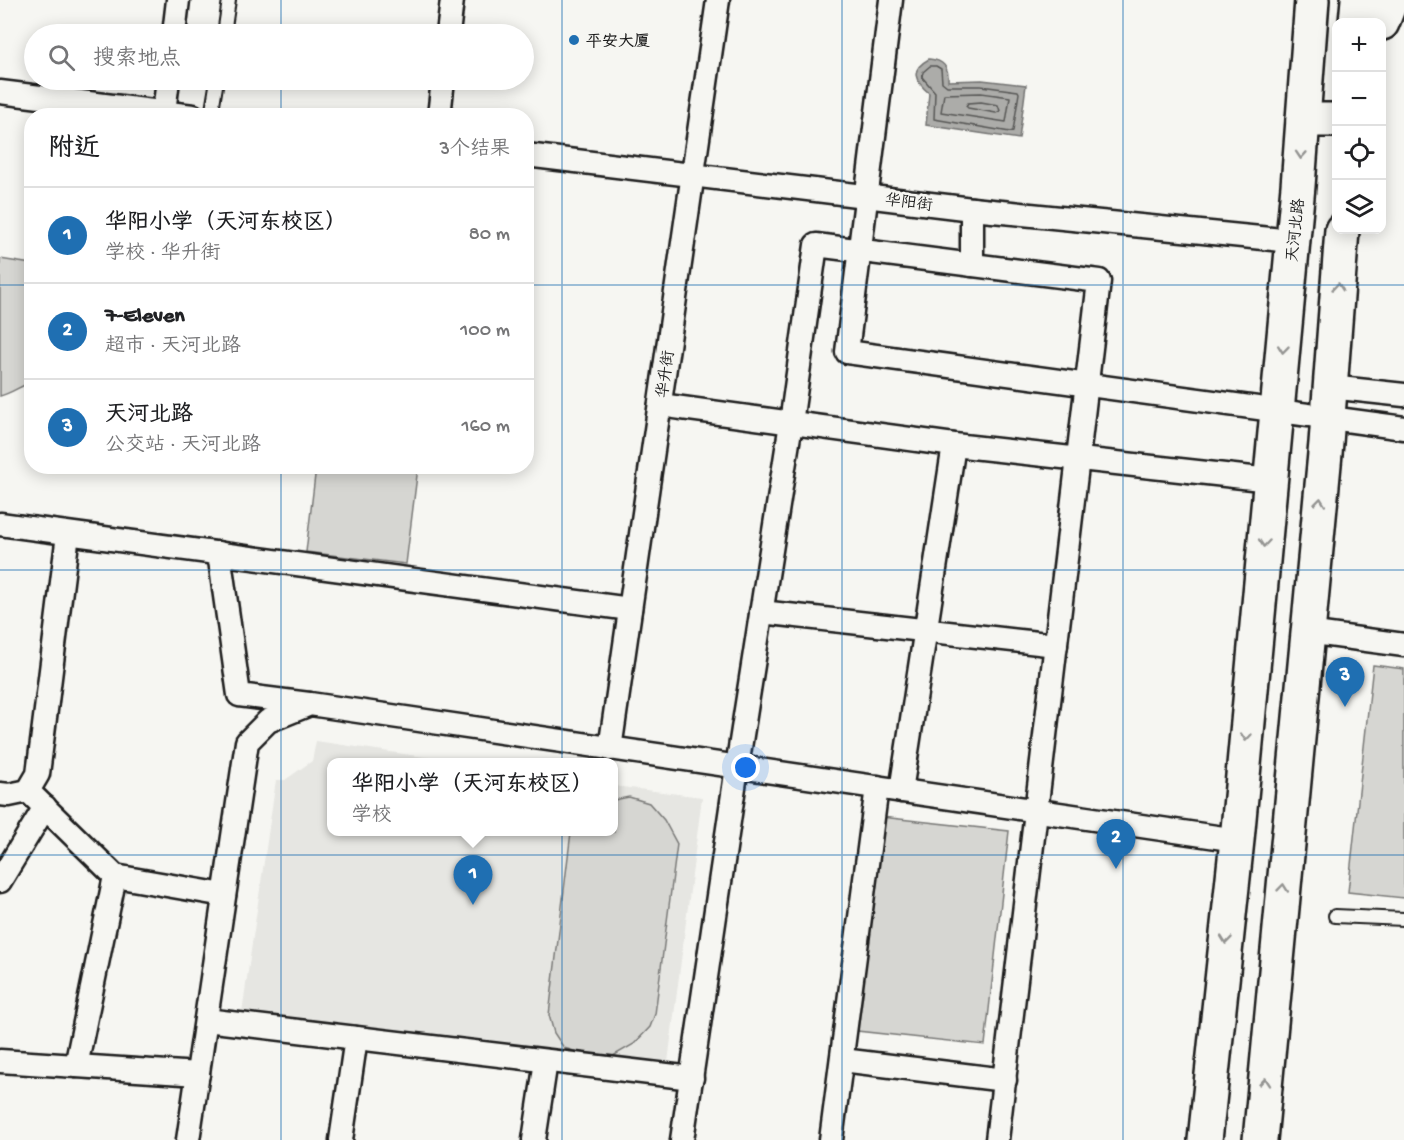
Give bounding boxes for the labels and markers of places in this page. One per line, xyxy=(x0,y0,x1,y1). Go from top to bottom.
marker: 平安大厦 xyxy=(567,33,581,47)
place label: 平安大厦 xyxy=(586,33,650,53)
pin: 3 xyxy=(1326,658,1364,707)
pin: 2 xyxy=(1096,820,1136,869)
pin: 1 xyxy=(454,856,492,905)

